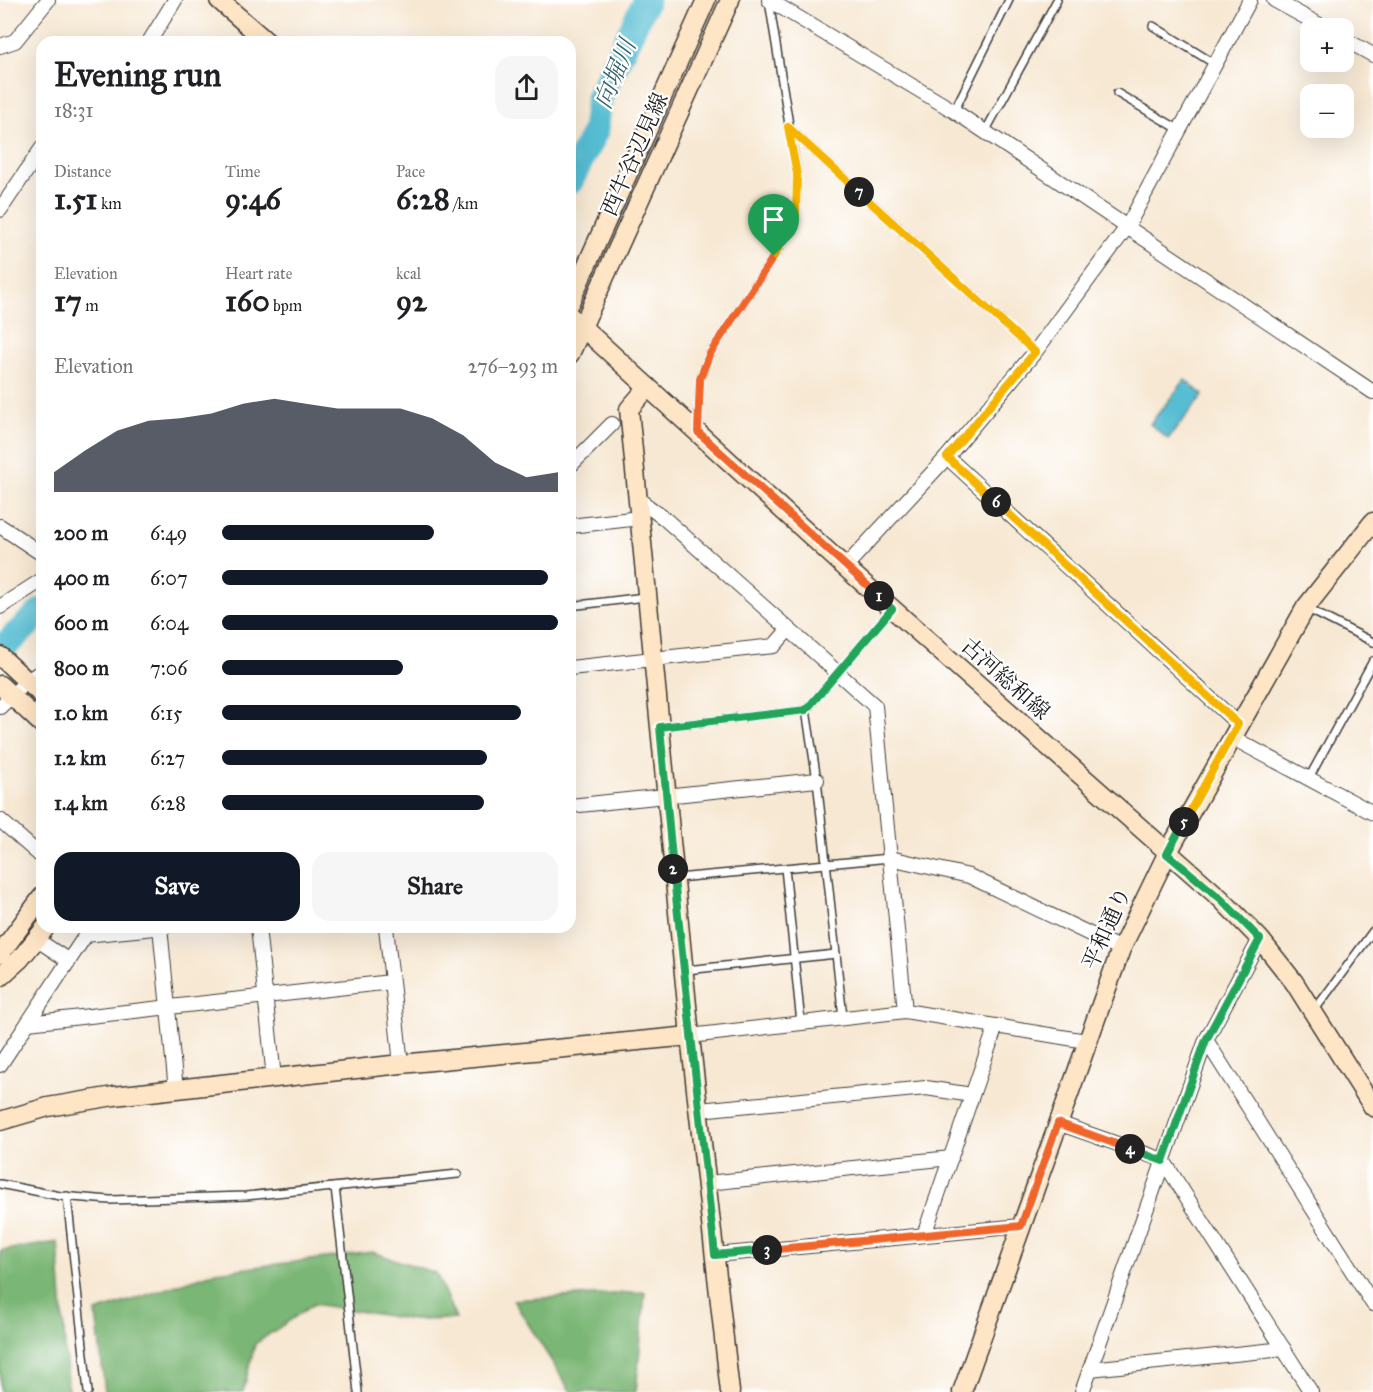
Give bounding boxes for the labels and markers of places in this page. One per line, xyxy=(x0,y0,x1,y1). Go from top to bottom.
pin: 7 xyxy=(844,177,874,207)
pin xyxy=(748,194,799,256)
pin: 6 xyxy=(981,487,1011,517)
pin: 1 xyxy=(864,581,894,611)
pin: 5 xyxy=(1169,807,1199,837)
pin: 2 xyxy=(658,854,688,884)
pin: 4 xyxy=(1115,1134,1145,1164)
pin: 3 xyxy=(752,1235,782,1265)

